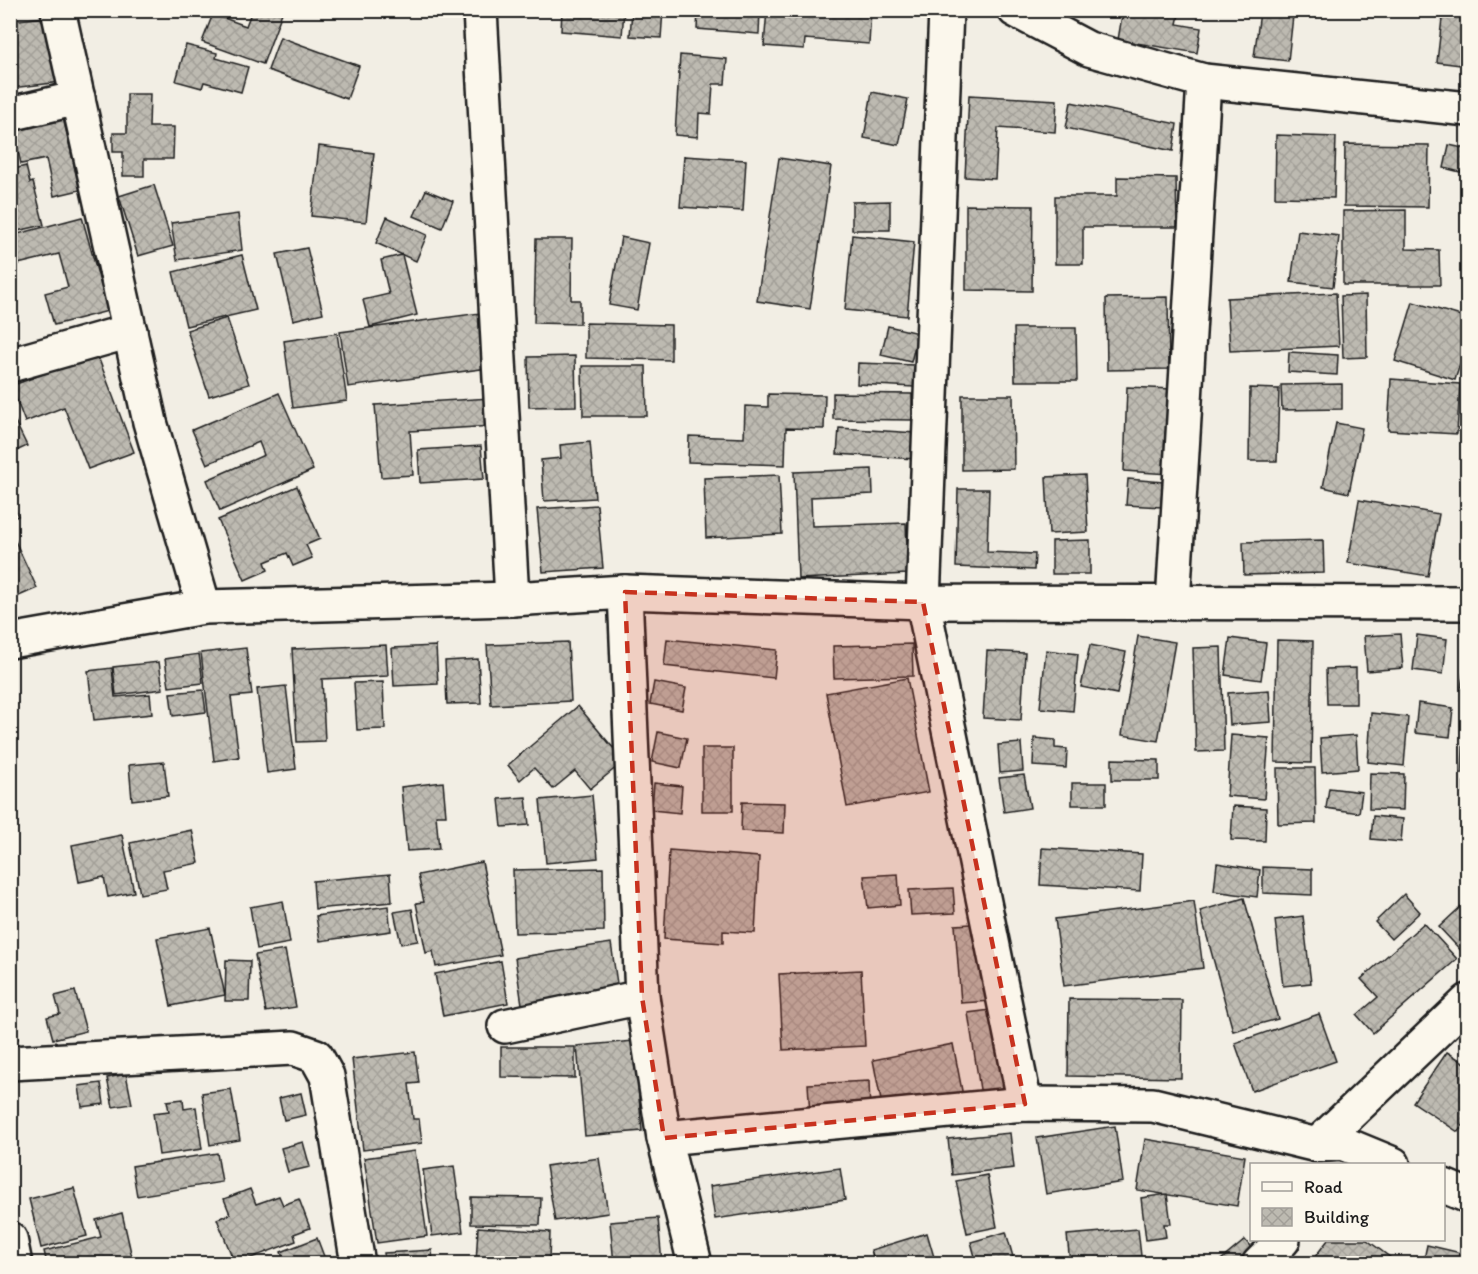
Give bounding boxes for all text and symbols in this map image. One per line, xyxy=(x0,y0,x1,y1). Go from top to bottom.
legend xyxy=(1250,1163,1445,1241)
text: Road xyxy=(1304,1176,1343,1198)
text: Building xyxy=(1304,1206,1370,1228)

